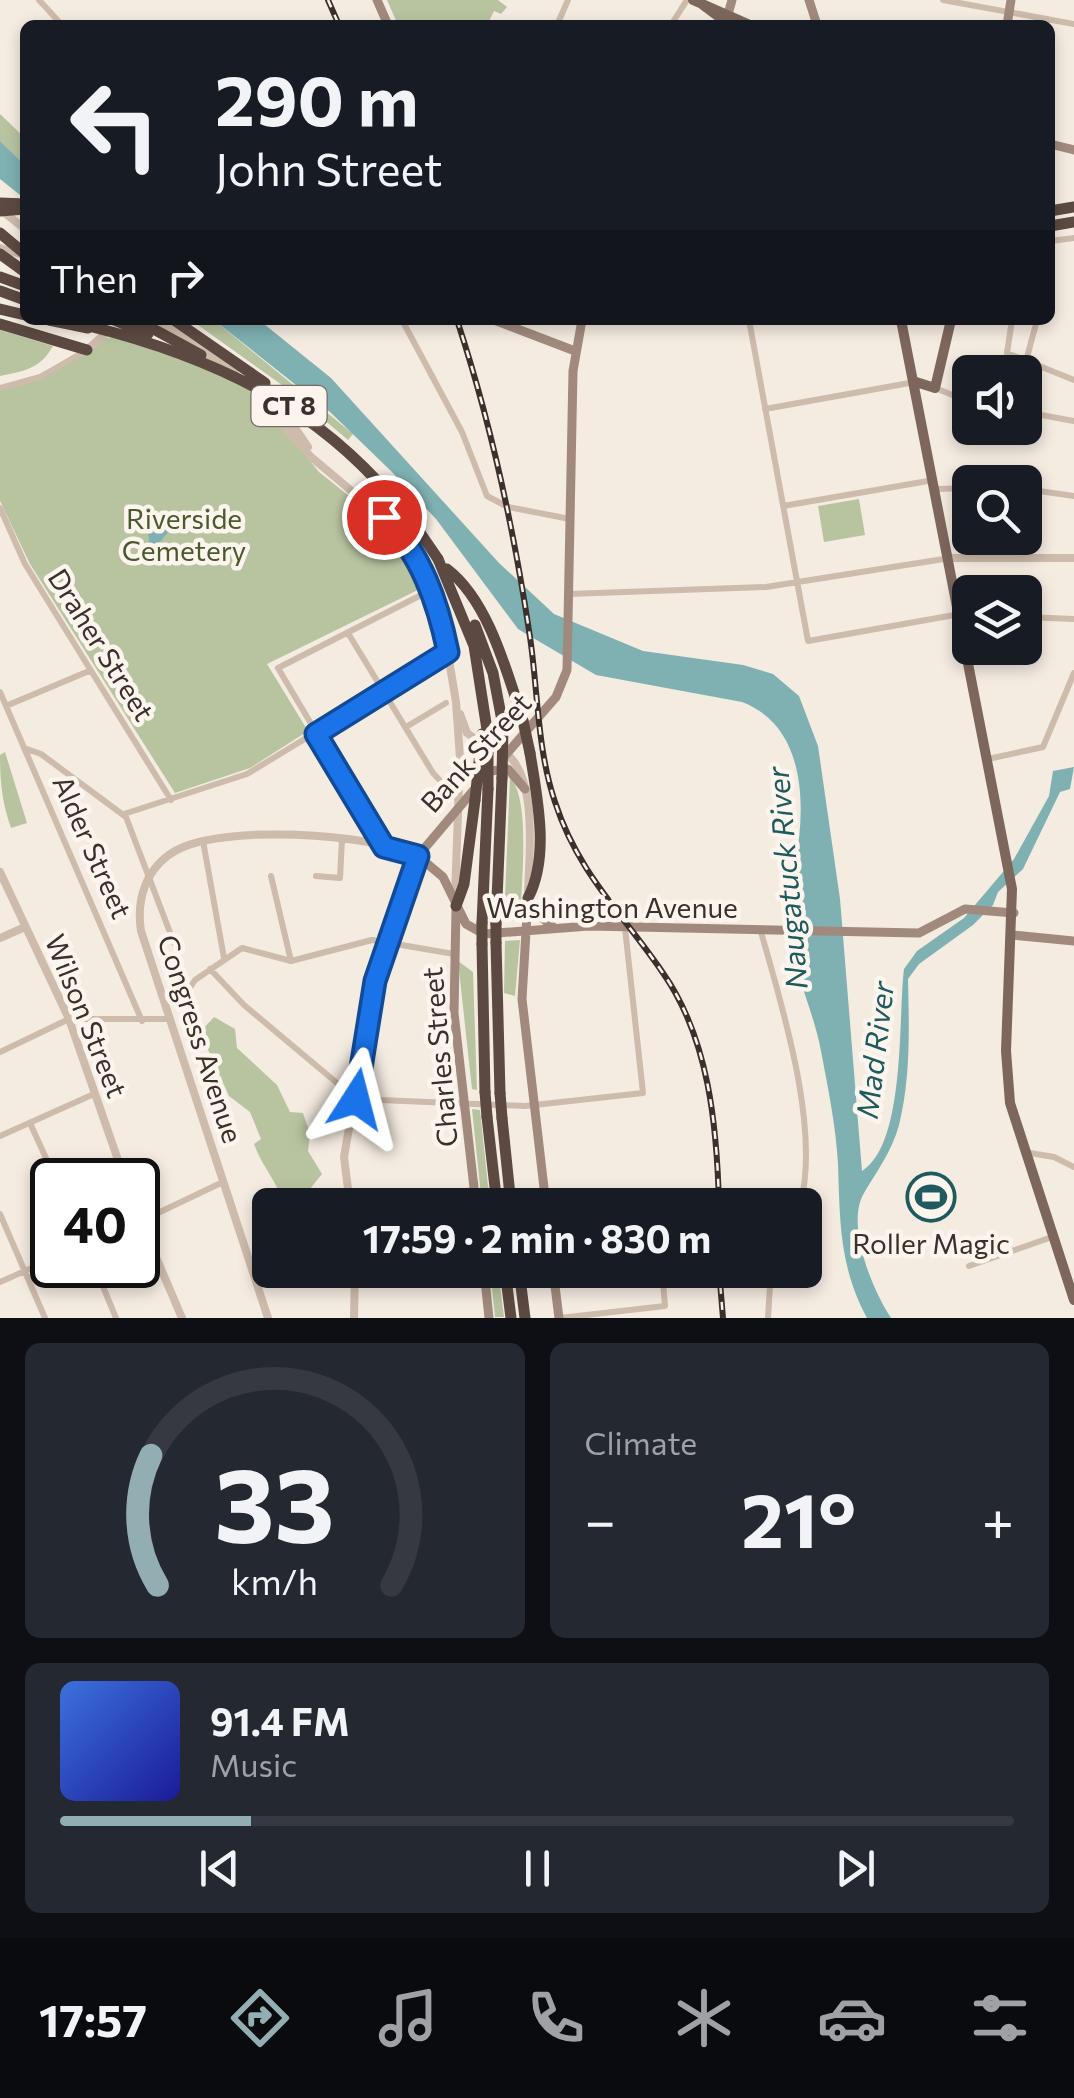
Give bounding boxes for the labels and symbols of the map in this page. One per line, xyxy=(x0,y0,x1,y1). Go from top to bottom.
road number: CT 8 xyxy=(252,386,326,426)
pin xyxy=(342,475,427,560)
park label: Riverside Cemetery xyxy=(122,501,246,567)
street label: Draher Street xyxy=(42,562,162,727)
street label: Bank Street xyxy=(413,686,538,819)
water label: Naugatuck River xyxy=(757,764,814,991)
street label: Alder Street xyxy=(46,770,140,923)
street label: Washington Avenue xyxy=(486,890,738,924)
street label: Wilson Street xyxy=(39,929,135,1102)
street label: Congress Avenue xyxy=(151,930,251,1147)
street label: Charles Street xyxy=(414,966,464,1148)
water label: Mad River xyxy=(847,978,900,1120)
position arrow xyxy=(304,1047,408,1151)
speed limit sign: 40 xyxy=(30,1158,160,1288)
sports icon: Roller Magic xyxy=(905,1171,957,1223)
place label: Roller Magic xyxy=(852,1226,1010,1260)

